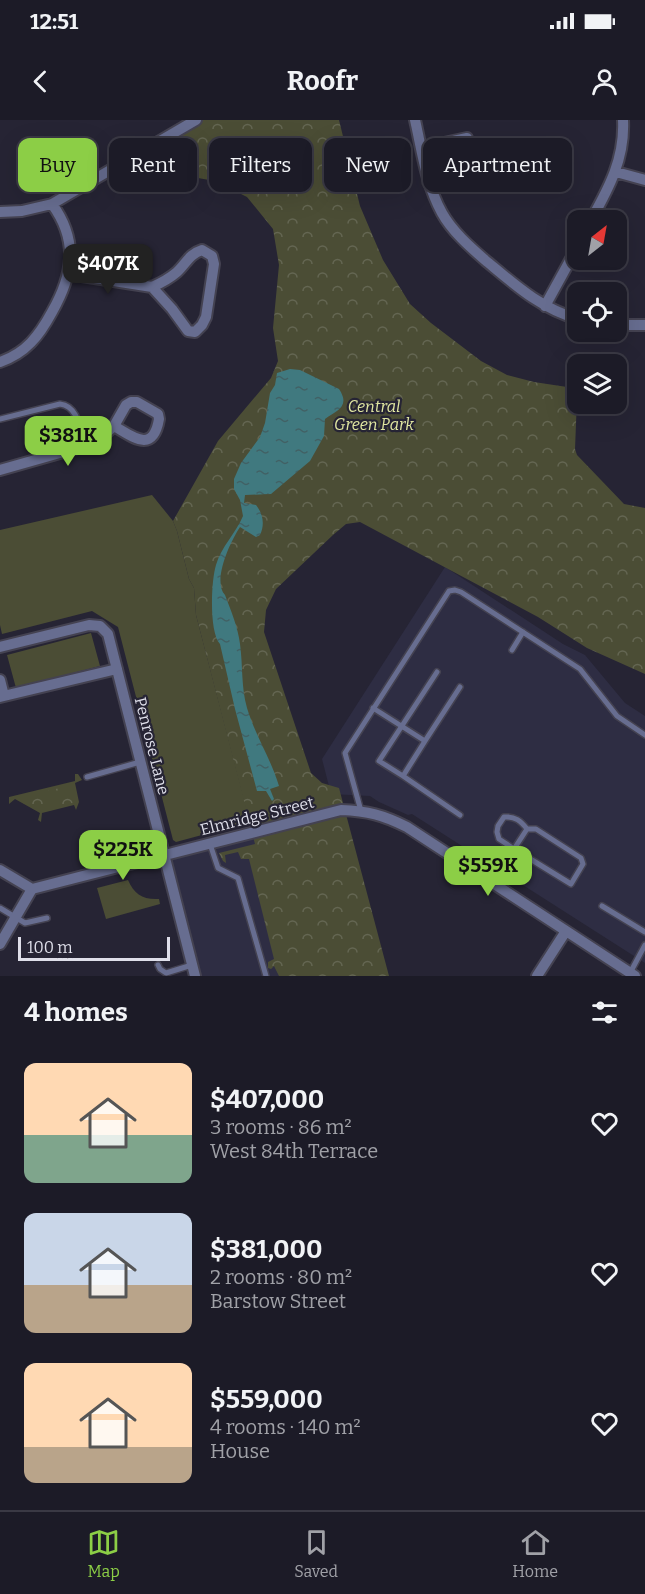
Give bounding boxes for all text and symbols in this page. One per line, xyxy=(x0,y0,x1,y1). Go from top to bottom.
text: 12:51 xyxy=(30,8,78,35)
icon: back xyxy=(24,65,57,98)
text: Roofr xyxy=(287,65,358,97)
icon: person xyxy=(588,65,621,98)
chip: Buy xyxy=(18,138,97,192)
chip: Rent xyxy=(109,138,197,192)
chip: Filters xyxy=(209,138,312,192)
chip: New xyxy=(324,138,411,192)
chip: Apartment xyxy=(423,138,572,192)
north arrow xyxy=(567,210,627,270)
map controls xyxy=(567,210,627,414)
pin: $407K xyxy=(66,244,150,295)
text: $407K xyxy=(77,251,139,275)
button: locate xyxy=(567,282,627,342)
button: layers xyxy=(567,354,627,414)
park label: Central Green Park xyxy=(334,397,414,434)
pin: $381K xyxy=(26,416,110,467)
text: $381K xyxy=(39,423,97,447)
street label: Penrose Lane xyxy=(131,695,173,797)
street label: Elmridge Street xyxy=(198,793,316,839)
pin: $225K xyxy=(81,830,165,881)
text: $225K xyxy=(93,837,153,861)
pin: $559K xyxy=(446,846,530,897)
text: $559K xyxy=(458,853,518,877)
scale bar xyxy=(18,934,170,962)
text: 100 m xyxy=(27,938,72,957)
icon: filters xyxy=(588,996,621,1029)
text: 4 homes xyxy=(24,997,128,1028)
text: $407,000 xyxy=(210,1084,324,1115)
icon: home xyxy=(72,1087,144,1159)
icon: heart xyxy=(588,1107,621,1140)
text: 3 rooms · 86 m² xyxy=(210,1115,352,1139)
text: West 84th Terrace xyxy=(210,1139,378,1163)
text: $381,000 xyxy=(210,1234,322,1265)
icon: home xyxy=(72,1237,144,1309)
icon: heart xyxy=(588,1257,621,1290)
text: 2 rooms · 80 m² xyxy=(210,1265,352,1289)
text: Barstow Street xyxy=(210,1289,346,1313)
text: $559,000 xyxy=(210,1384,323,1415)
icon: home xyxy=(72,1387,144,1459)
icon: heart xyxy=(588,1407,621,1440)
text: 4 rooms · 140 m² xyxy=(210,1415,361,1439)
text: House xyxy=(210,1439,270,1463)
tab: Map xyxy=(87,1526,120,1581)
tab: Saved xyxy=(294,1526,338,1581)
tab: Home xyxy=(512,1526,558,1581)

